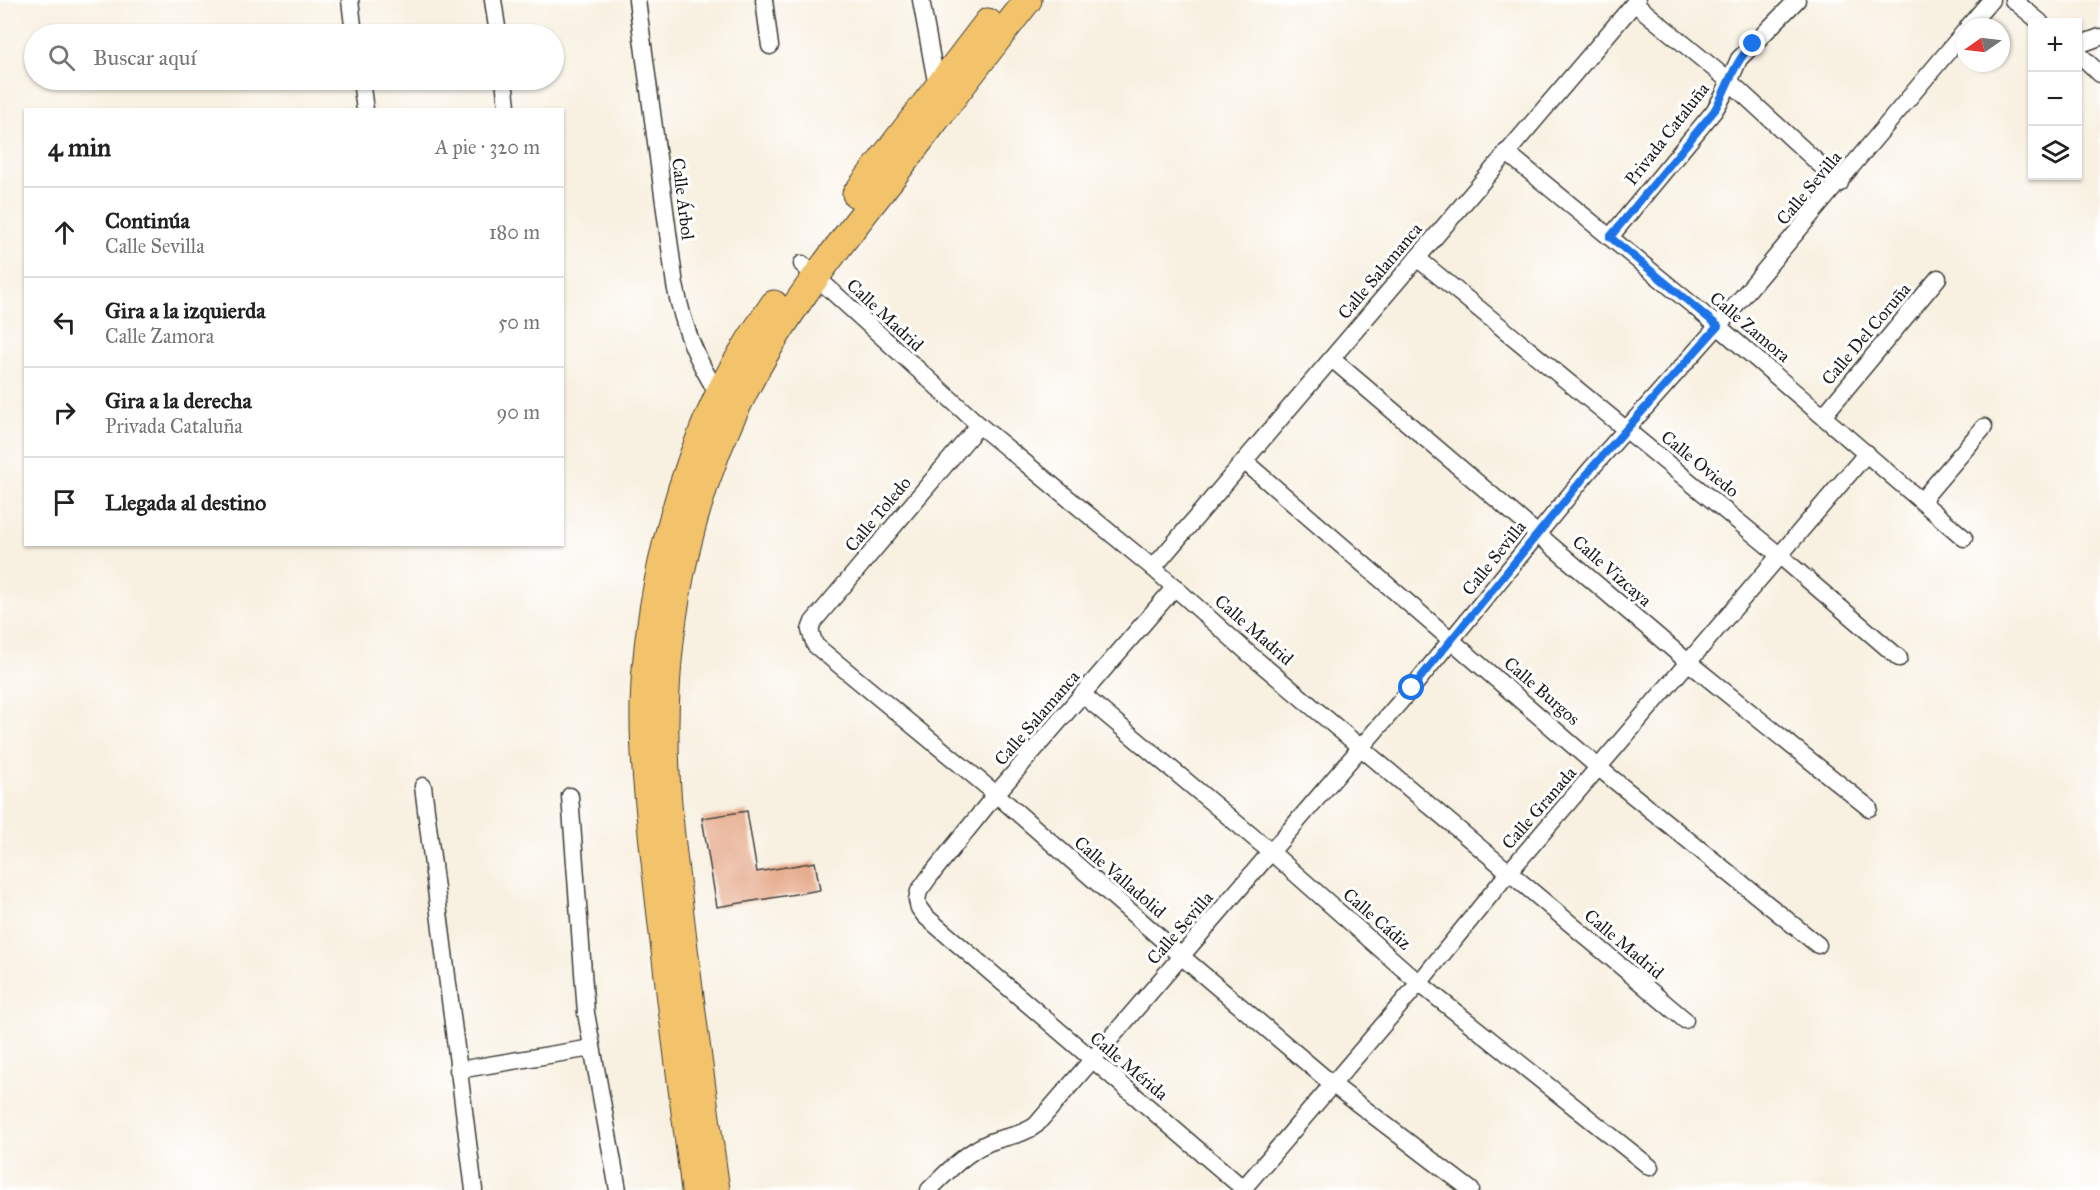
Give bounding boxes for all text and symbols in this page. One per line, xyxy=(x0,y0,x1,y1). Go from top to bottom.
north arrow xyxy=(1956,18,2010,72)
map controls xyxy=(2028,18,2082,180)
button: + xyxy=(2028,18,2082,72)
search box xyxy=(24,24,564,90)
route end xyxy=(1739,30,1765,56)
icon: search xyxy=(45,41,78,74)
text: Buscar aquí xyxy=(93,44,196,71)
button: − xyxy=(2028,72,2082,126)
street label: Privada Cataluña xyxy=(1620,78,1714,190)
button: layers xyxy=(2028,126,2082,180)
text: 4 min xyxy=(48,131,111,163)
text: A pie · 320 m xyxy=(435,135,540,159)
street label: Calle Sevilla xyxy=(1772,146,1847,229)
street label: Calle Árbol xyxy=(667,156,701,241)
text: Continúa xyxy=(105,207,190,234)
icon: ahead xyxy=(48,216,81,249)
street label: Calle Salamanca xyxy=(1333,218,1427,324)
text: 180 m xyxy=(489,220,540,244)
text: Calle Sevilla xyxy=(105,234,205,258)
street label: Calle Madrid xyxy=(842,274,928,356)
street label: Calle Del Coruña xyxy=(1817,278,1915,390)
street label: Calle Zamora xyxy=(1705,287,1795,367)
text: Gira a la izquierda xyxy=(105,297,266,324)
icon: left xyxy=(48,306,81,339)
text: 50 m xyxy=(498,310,540,334)
text: Calle Zamora xyxy=(105,324,214,348)
text: Gira a la derecha xyxy=(105,387,252,414)
icon: right xyxy=(48,396,81,429)
text: 90 m xyxy=(497,400,540,424)
text: Privada Cataluña xyxy=(105,414,243,438)
street label: Calle Oviedo xyxy=(1657,426,1743,502)
street label: Calle Toledo xyxy=(840,472,916,556)
icon: arrive xyxy=(48,486,81,519)
text: Llegada al destino xyxy=(105,489,266,516)
street label: Calle Sevilla xyxy=(1457,516,1531,600)
street label: Calle Vizcaya xyxy=(1568,531,1656,612)
street label: Calle Madrid xyxy=(1210,590,1298,670)
street label: Calle Burgos xyxy=(1499,652,1584,731)
street label: Calle Salamanca xyxy=(990,666,1085,770)
route start xyxy=(1398,674,1424,700)
street label: Calle Granada xyxy=(1497,762,1581,854)
street label: Calle Valladolid xyxy=(1070,831,1170,923)
street label: Calle Cádiz xyxy=(1338,883,1416,955)
street label: Calle Sevilla xyxy=(1142,887,1218,969)
street label: Calle Madrid xyxy=(1580,904,1668,984)
street label: Calle Mérida xyxy=(1086,1027,1173,1105)

